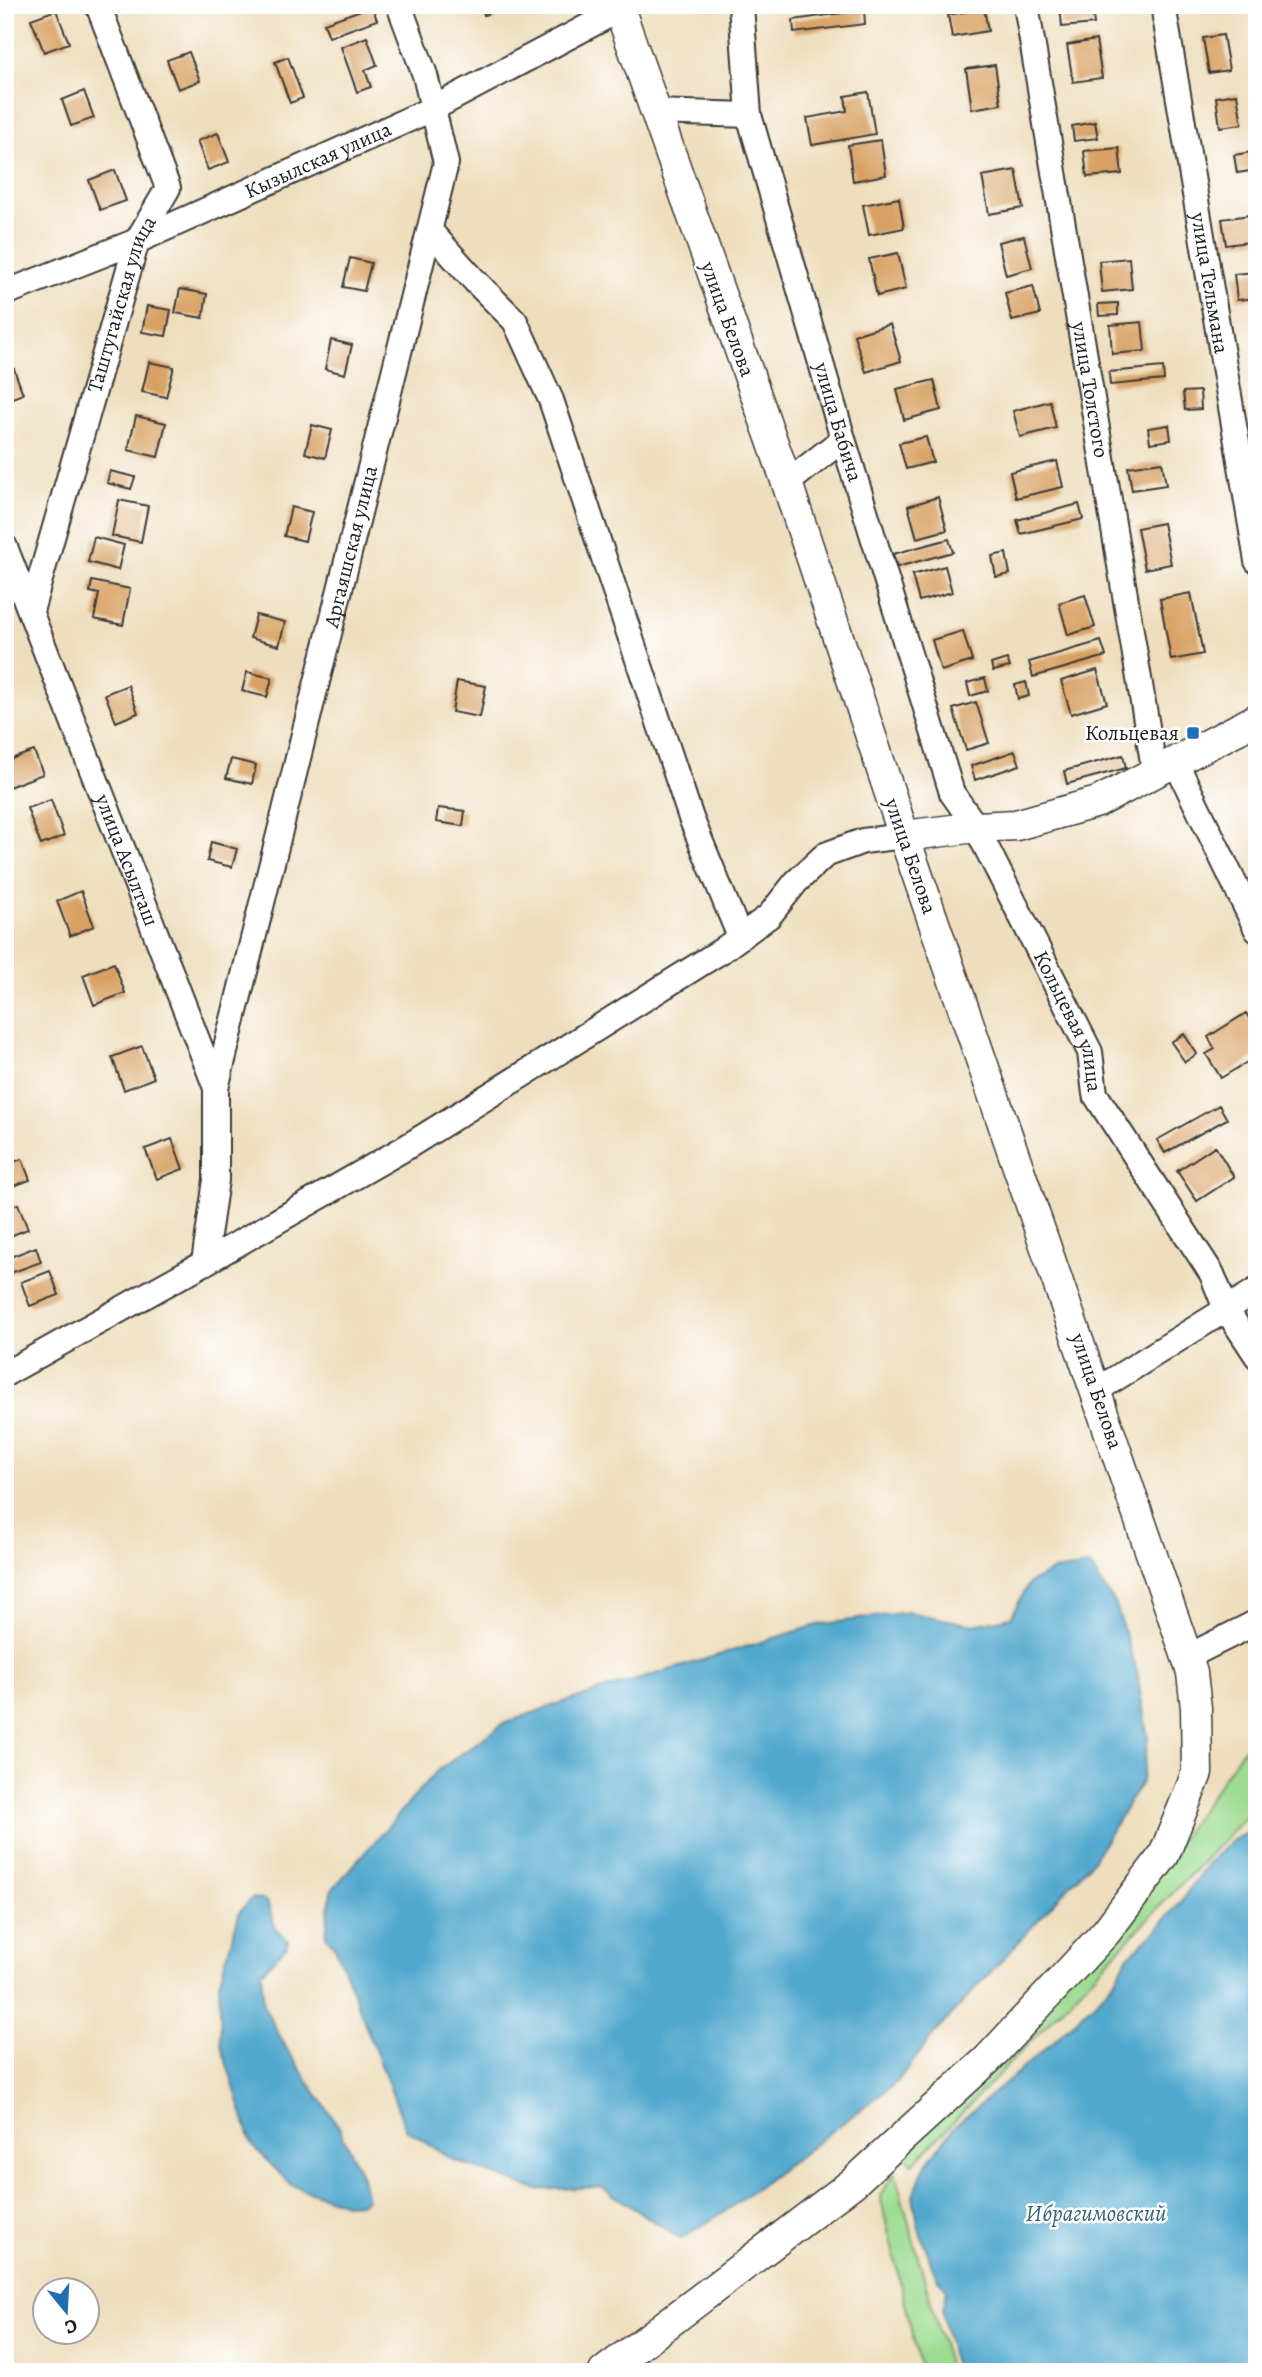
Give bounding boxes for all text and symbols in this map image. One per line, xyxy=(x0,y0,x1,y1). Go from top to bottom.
street label: Кызылская улица xyxy=(240,115,396,205)
street label: улица Тельмана xyxy=(1184,209,1236,356)
street label: Таштугайская улица xyxy=(80,210,163,396)
street label: улица Белова xyxy=(694,257,762,381)
street label: улица Толстого xyxy=(1065,318,1116,460)
street label: улица Бабича xyxy=(807,358,869,485)
street label: Аргаяшская улица xyxy=(317,462,384,631)
place label: Кольцевая xyxy=(1085,719,1179,747)
marker: Кольцевая xyxy=(1185,725,1201,741)
street label: улица Асылташ xyxy=(88,789,165,930)
street label: улица Белова xyxy=(878,793,944,918)
street label: Кольцевая улица xyxy=(1027,946,1109,1094)
street label: улица Белова xyxy=(1064,1328,1130,1453)
water label: Ибрагимовский xyxy=(1025,2198,1167,2229)
north arrow xyxy=(32,2276,102,2346)
text: С xyxy=(61,2312,81,2340)

